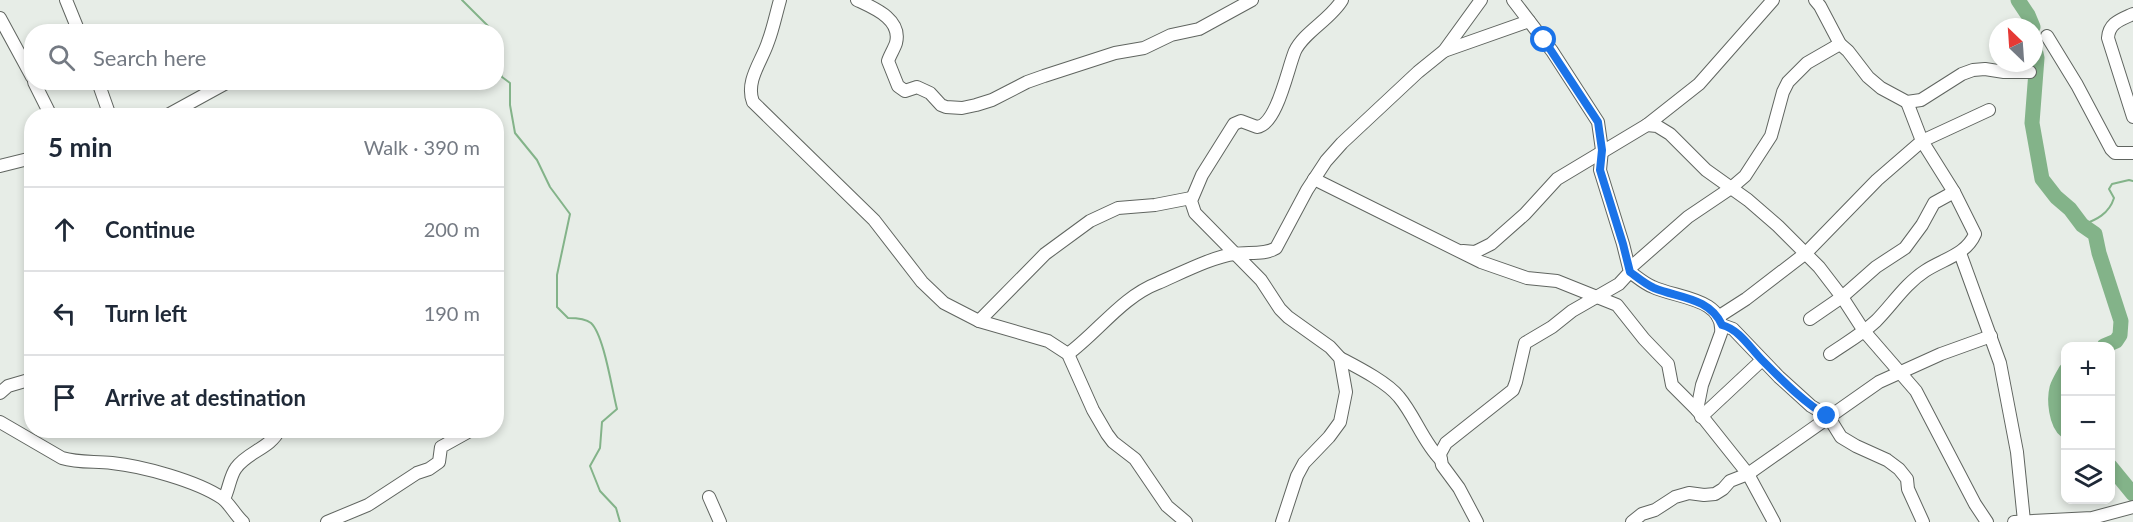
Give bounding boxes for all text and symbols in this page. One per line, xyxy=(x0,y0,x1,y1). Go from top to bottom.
north arrow xyxy=(1989,18,2043,72)
search box xyxy=(24,24,504,90)
route start xyxy=(1530,26,1556,52)
icon: search xyxy=(45,41,78,74)
text: Search here xyxy=(93,44,206,71)
text: 5 min xyxy=(48,131,112,163)
text: Walk · 390 m xyxy=(364,135,480,159)
icon: ahead xyxy=(48,213,81,246)
text: Continue xyxy=(105,216,195,243)
text: 200 m xyxy=(424,217,480,241)
icon: left xyxy=(48,297,81,330)
text: Turn left xyxy=(105,300,187,327)
text: 190 m xyxy=(424,301,480,325)
map controls xyxy=(2061,342,2115,504)
button: + xyxy=(2061,342,2115,396)
icon: arrive xyxy=(48,381,81,414)
text: Arrive at destination xyxy=(105,384,306,411)
button: − xyxy=(2061,396,2115,450)
route end xyxy=(1813,402,1839,428)
button: layers xyxy=(2061,450,2115,504)

